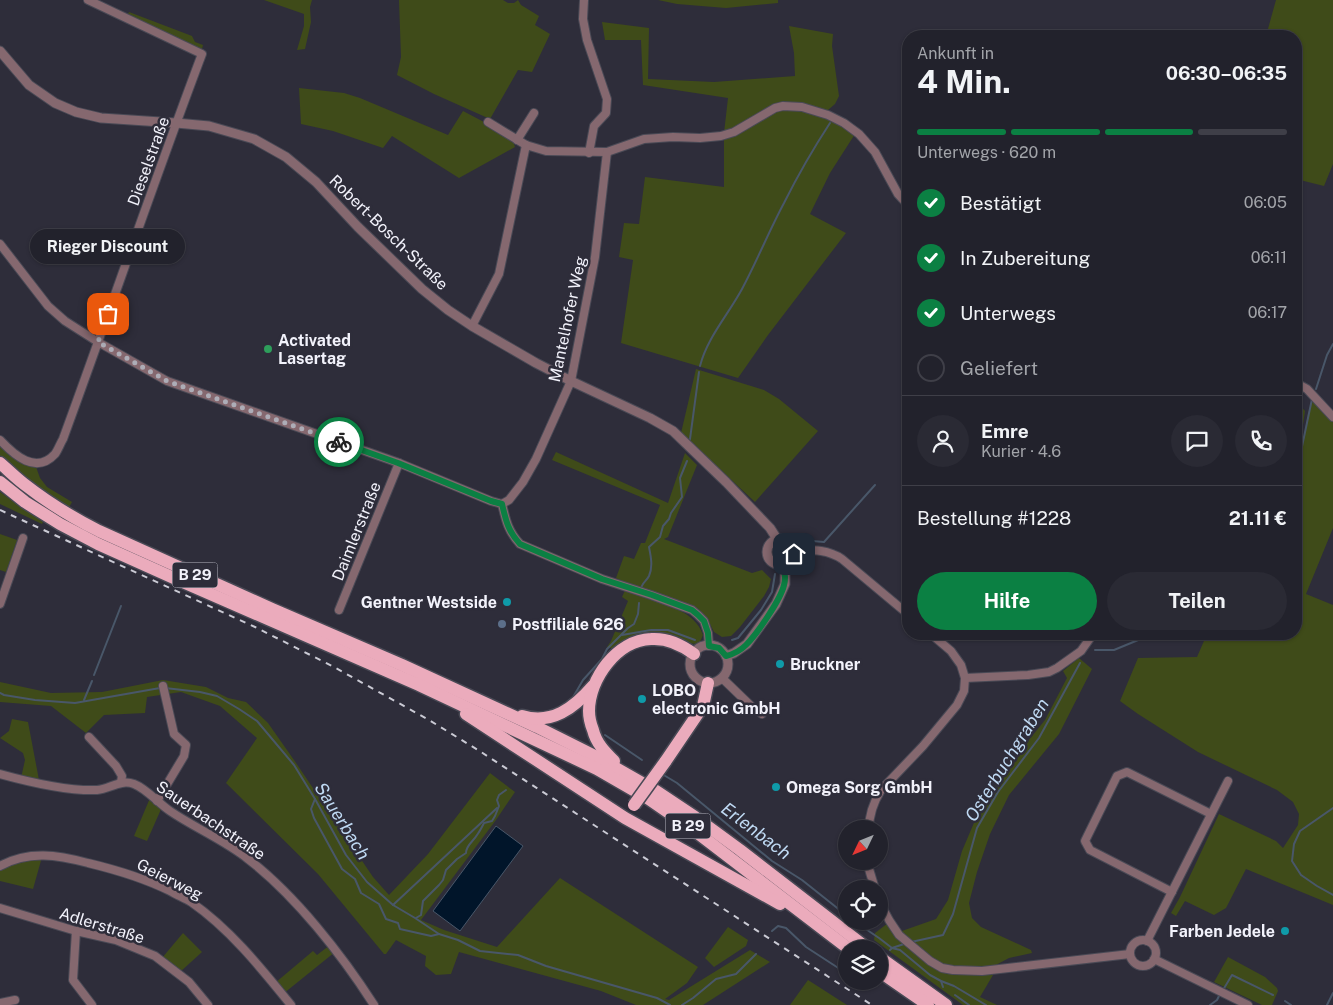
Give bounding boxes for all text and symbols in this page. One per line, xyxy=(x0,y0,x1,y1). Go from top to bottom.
text: Ankunft in xyxy=(917,44,994,63)
text: 06:30–06:35 xyxy=(1166,62,1287,84)
text: 4 Min. xyxy=(917,63,1011,100)
street label: Dieselstraße xyxy=(124,114,173,208)
text: Unterwegs · 620 m xyxy=(917,143,1056,162)
street label: Robert-Bosch-Straße xyxy=(325,171,452,294)
icon: check xyxy=(917,189,945,217)
text: Bestätigt xyxy=(960,192,1042,214)
text: 06:05 xyxy=(1244,193,1287,212)
callout: Rieger Discount xyxy=(31,229,186,264)
text: Rieger Discount xyxy=(47,237,168,256)
icon: check xyxy=(917,244,945,272)
text: In Zubereitung xyxy=(960,247,1090,269)
text: 06:11 xyxy=(1251,248,1287,267)
street label: Mantelhofer Weg xyxy=(545,254,590,384)
pin xyxy=(87,293,129,335)
icon: check xyxy=(917,299,945,327)
icon: bag xyxy=(94,300,122,328)
text: Unterwegs xyxy=(960,302,1056,324)
text: 06:17 xyxy=(1248,303,1287,322)
place label: Activated Lasertag xyxy=(278,331,351,368)
marker: Activated Lasertag xyxy=(262,343,274,355)
text: Geliefert xyxy=(960,357,1038,379)
button: person xyxy=(917,415,969,467)
button: chat xyxy=(1171,415,1223,467)
button: phone xyxy=(1235,415,1287,467)
courier xyxy=(314,417,364,467)
text: Emre xyxy=(981,420,1029,442)
icon: bike xyxy=(325,428,353,456)
text: Kurier · 4.6 xyxy=(981,442,1061,461)
street label: Daimlerstraße xyxy=(328,479,385,583)
text: Bestellung #1228 xyxy=(917,507,1071,529)
text: 21.11 € xyxy=(1229,507,1287,529)
pin xyxy=(773,533,815,575)
icon: home xyxy=(780,540,808,568)
road number: B 29 xyxy=(172,562,218,588)
button: Hilfe xyxy=(917,572,1097,630)
button: Teilen xyxy=(1107,572,1287,630)
place label: Gentner Westside xyxy=(361,593,497,612)
marker: Gentner Westside xyxy=(501,596,513,608)
place label: Postfiliale 626 xyxy=(512,615,624,634)
marker: Postfiliale 626 xyxy=(496,618,508,630)
place label: Bruckner xyxy=(790,655,861,674)
marker: Bruckner xyxy=(774,658,786,670)
place label: LOBO electronic GmbH xyxy=(652,681,781,718)
marker: LOBO electronic GmbH xyxy=(636,693,648,705)
water label: Osterbuchgraben xyxy=(960,694,1053,825)
street label: Sauerbachstraße xyxy=(153,777,269,864)
water label: Sauerbach xyxy=(310,778,374,863)
place label: Omega Sorg GmbH xyxy=(786,778,933,797)
marker: Omega Sorg GmbH xyxy=(770,781,782,793)
water label: Erlenbach xyxy=(717,798,795,864)
road number: B 29 xyxy=(666,814,710,838)
north arrow xyxy=(838,820,888,870)
map controls xyxy=(838,820,888,990)
street label: Geierweg xyxy=(134,855,206,904)
button: locate xyxy=(838,880,888,930)
street label: Adlerstraße xyxy=(57,904,147,947)
place label: Farben Jedele xyxy=(1169,922,1275,941)
marker: Farben Jedele xyxy=(1279,925,1291,937)
button: layers xyxy=(838,940,888,990)

